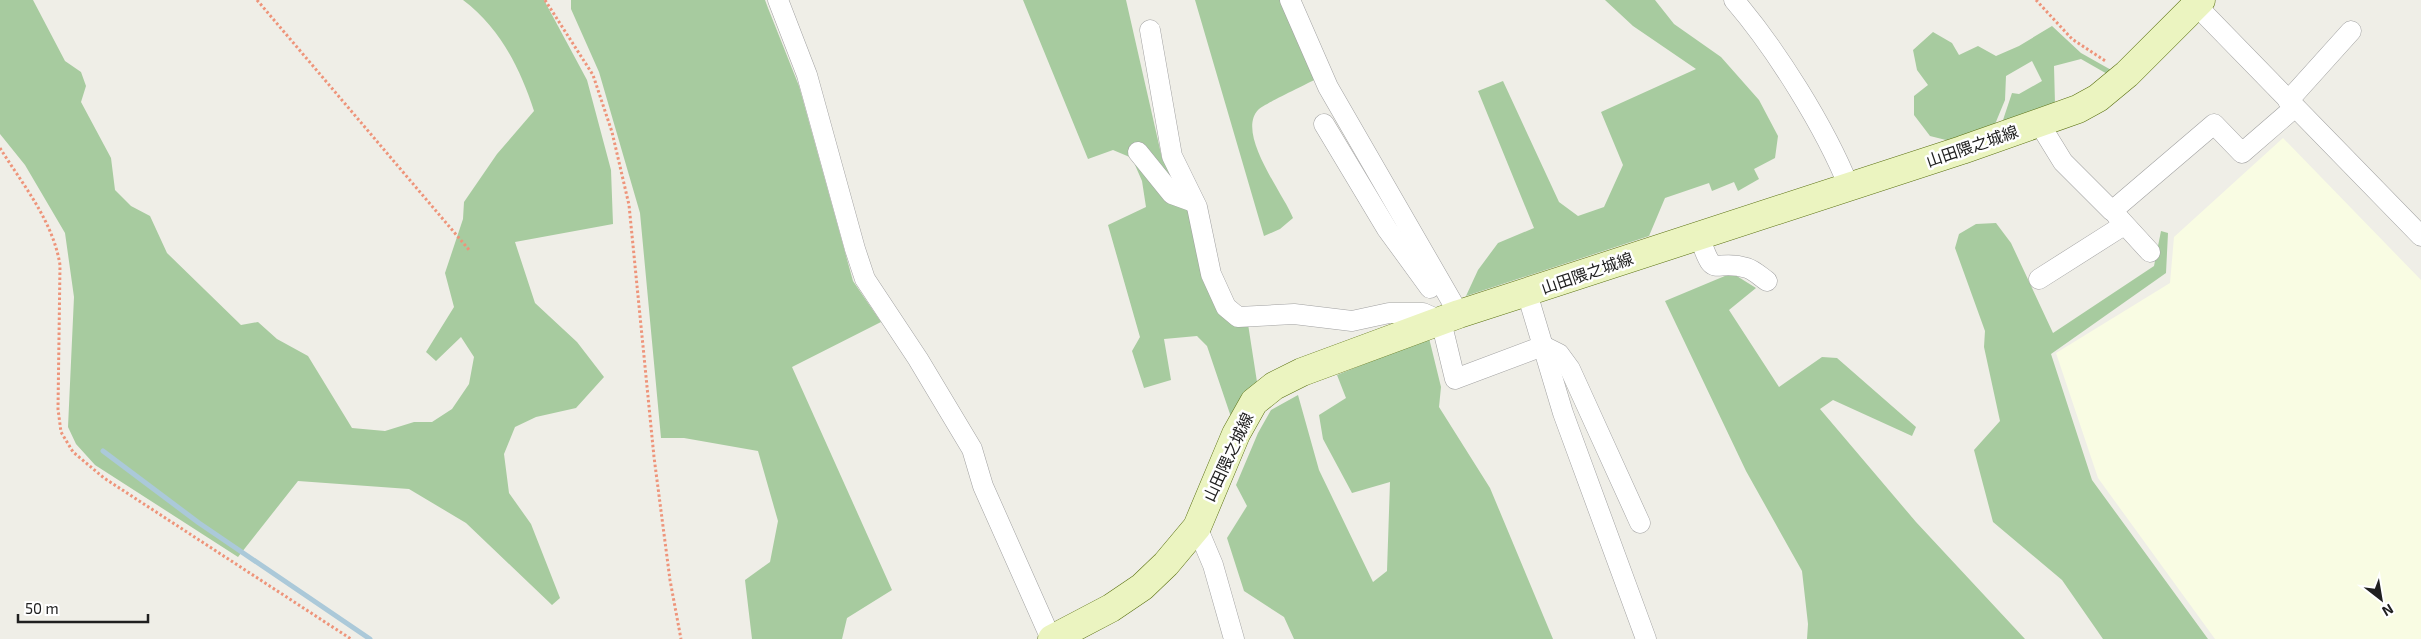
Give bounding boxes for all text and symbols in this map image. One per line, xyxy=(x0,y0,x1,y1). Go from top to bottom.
street label: 山田隈之城線 xyxy=(1923,121,2020,170)
street label: 山田隈之城線 xyxy=(1538,248,1635,297)
street label: 山田隈之城線 xyxy=(1199,409,1256,504)
north arrow xyxy=(2356,574,2406,624)
scale bar xyxy=(18,592,148,624)
text: 50 m xyxy=(25,599,59,617)
text: N xyxy=(2379,601,2397,620)

